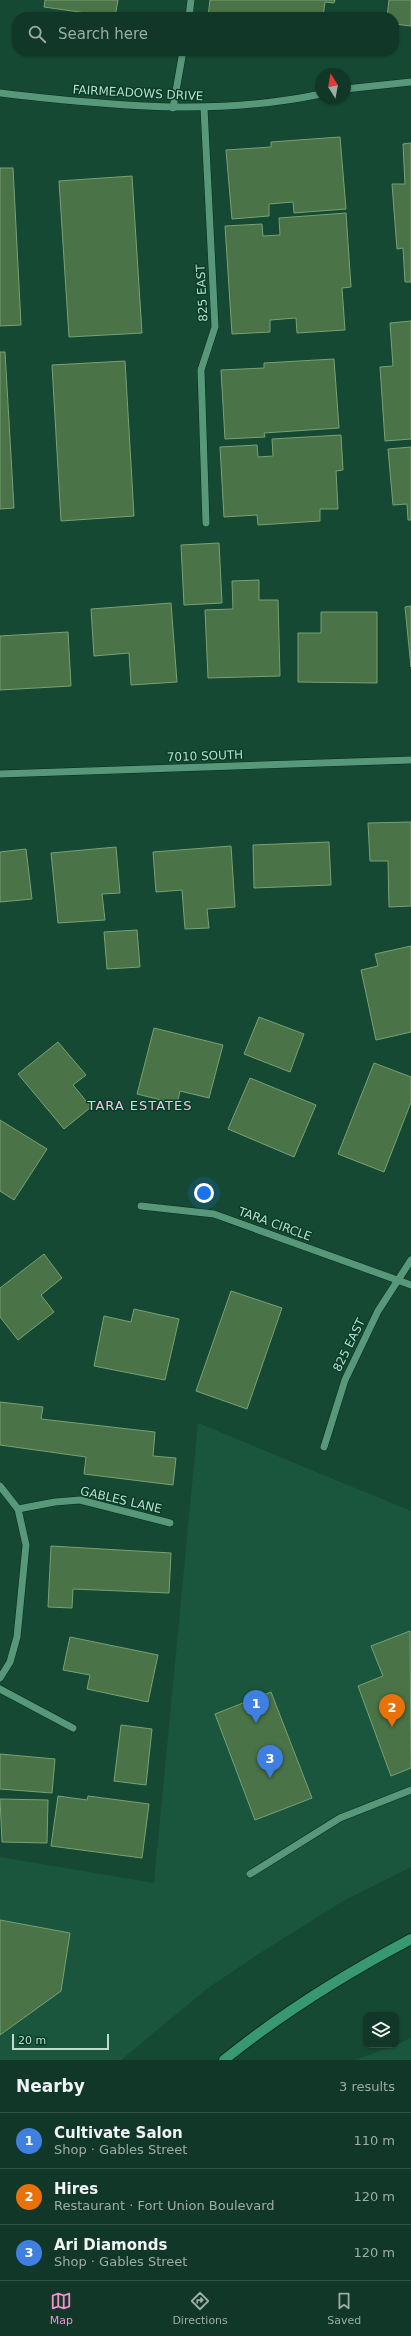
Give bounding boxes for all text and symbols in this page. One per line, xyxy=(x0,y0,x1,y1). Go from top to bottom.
search box xyxy=(12,12,399,56)
icon: search xyxy=(26,23,48,45)
text: Search here xyxy=(58,25,148,43)
north arrow xyxy=(315,68,351,104)
street label: FAIRMEADOWS DRIVE xyxy=(72,83,204,103)
street label: 825 EAST xyxy=(193,263,210,322)
street label: 7010 SOUTH xyxy=(166,748,244,764)
district label: TARA ESTATES xyxy=(86,1098,193,1113)
your location xyxy=(194,1183,214,1203)
street label: TARA CIRCLE xyxy=(236,1204,313,1244)
street label: 825 EAST xyxy=(330,1316,368,1374)
street label: GABLES LANE xyxy=(79,1484,163,1516)
pin: 1 xyxy=(243,1690,269,1723)
pin: 2 xyxy=(379,1694,405,1727)
pin: 3 xyxy=(257,1745,283,1778)
map controls xyxy=(363,2012,399,2048)
button: layers xyxy=(363,2012,399,2048)
scale bar xyxy=(12,2032,109,2051)
text: 20 m xyxy=(18,2034,46,2047)
text: Nearby xyxy=(16,2076,85,2096)
text: 3 results xyxy=(339,2079,395,2094)
text: Cultivate Salon xyxy=(54,2124,183,2142)
text: 1 xyxy=(24,2133,34,2148)
text: 110 m xyxy=(353,2133,395,2148)
text: Shop · Gables Street xyxy=(54,2142,187,2157)
text: Hires xyxy=(54,2180,98,2198)
text: 2 xyxy=(24,2189,34,2204)
text: 120 m xyxy=(353,2189,395,2204)
text: Restaurant · Fort Union Boulevard xyxy=(54,2198,275,2213)
text: Ari Diamonds xyxy=(54,2236,167,2254)
text: 3 xyxy=(24,2245,34,2260)
text: 120 m xyxy=(353,2245,395,2260)
text: Shop · Gables Street xyxy=(54,2254,187,2269)
tab: Map xyxy=(50,2290,73,2327)
tab: Directions xyxy=(172,2290,228,2327)
tab: Saved xyxy=(327,2290,361,2327)

